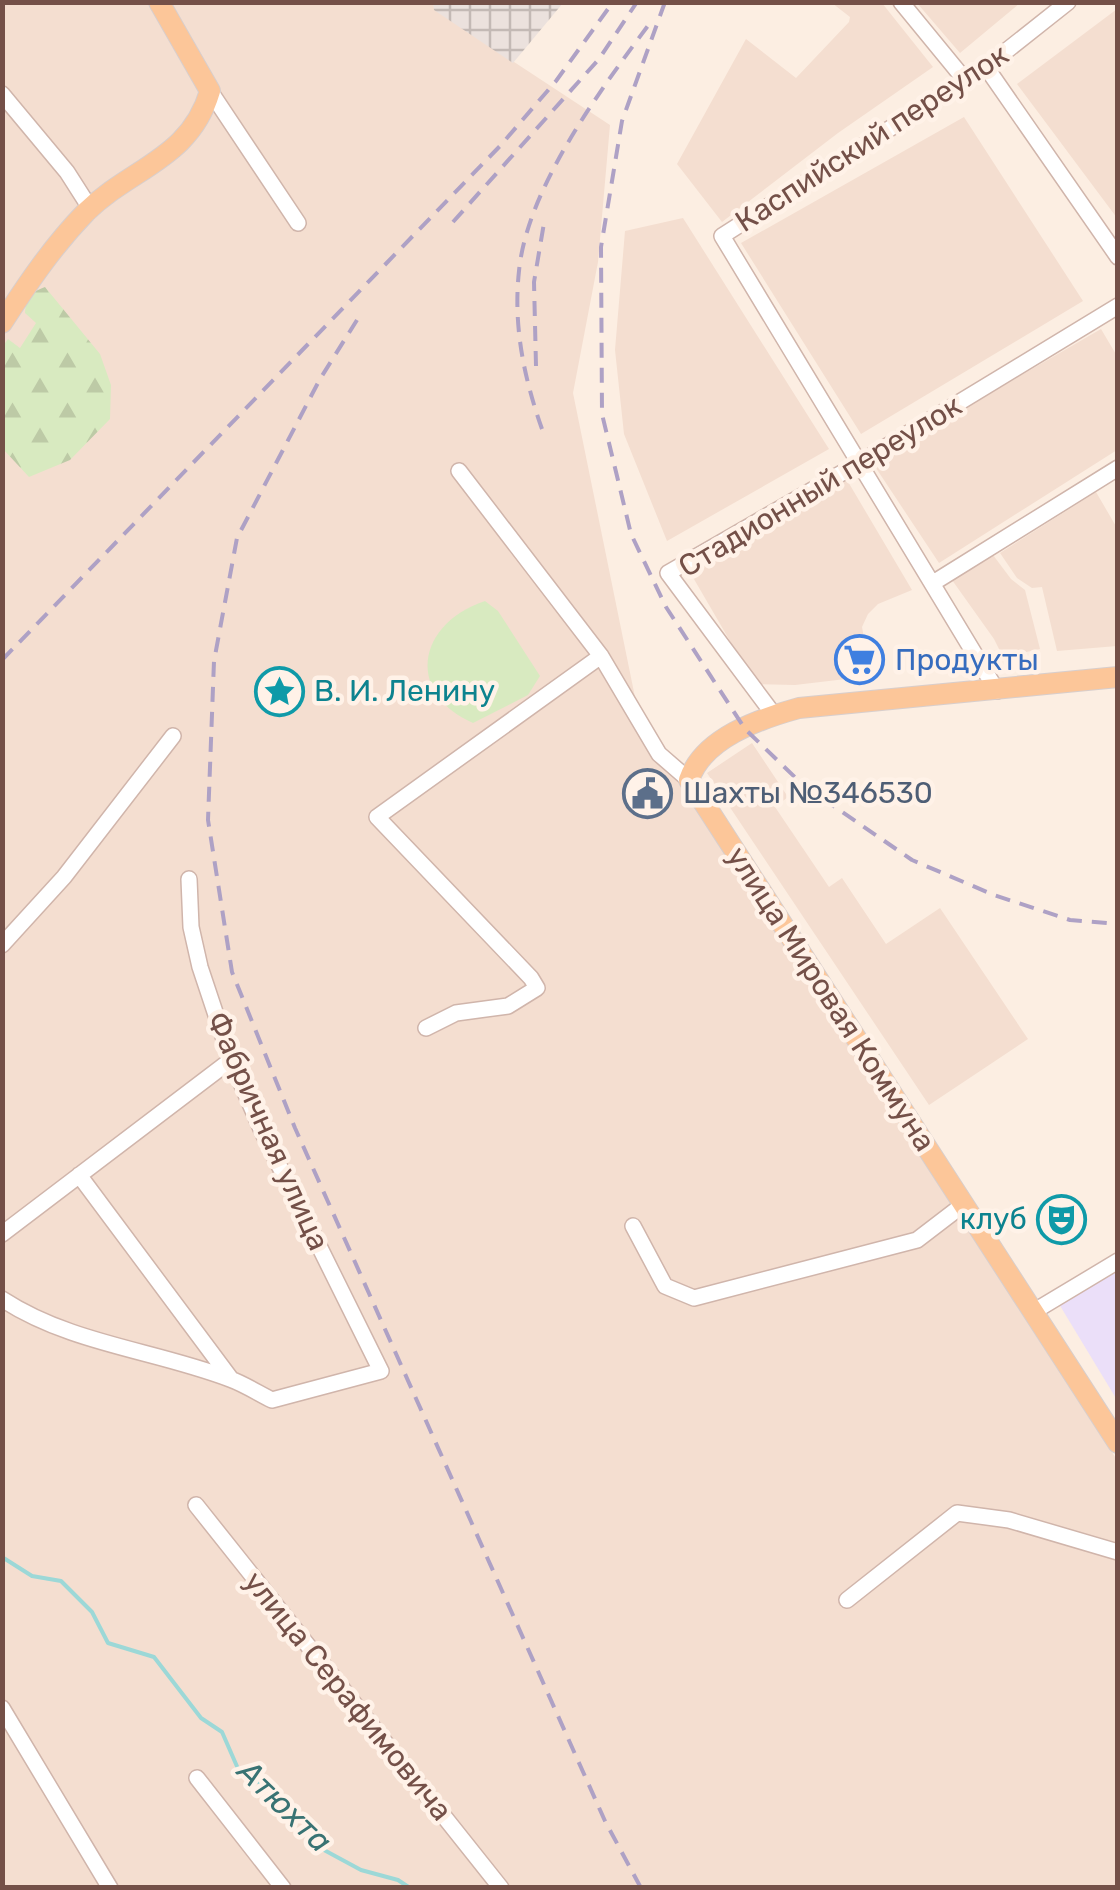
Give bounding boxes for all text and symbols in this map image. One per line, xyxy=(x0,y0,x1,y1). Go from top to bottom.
street label: Каспийский переулок xyxy=(729,36,1015,240)
street label: Стадионный переулок xyxy=(672,387,968,585)
supermarket icon: Продукты xyxy=(834,634,886,686)
place label: Продукты xyxy=(895,642,1039,678)
place icon: В. И. Ленину xyxy=(253,665,305,717)
place label: В. И. Ленину xyxy=(314,673,495,709)
public building icon: Шахты №346530 xyxy=(622,767,674,819)
place label: Шахты №346530 xyxy=(683,775,933,811)
street label: улица Мировая Коммуна xyxy=(719,840,943,1158)
street label: Фабричная улица xyxy=(199,1006,337,1256)
theatre icon: клуб xyxy=(1036,1193,1088,1245)
place label: клуб xyxy=(960,1201,1027,1237)
street label: улица Серафимовича xyxy=(236,1564,460,1828)
water label: Атюхта xyxy=(229,1751,340,1860)

